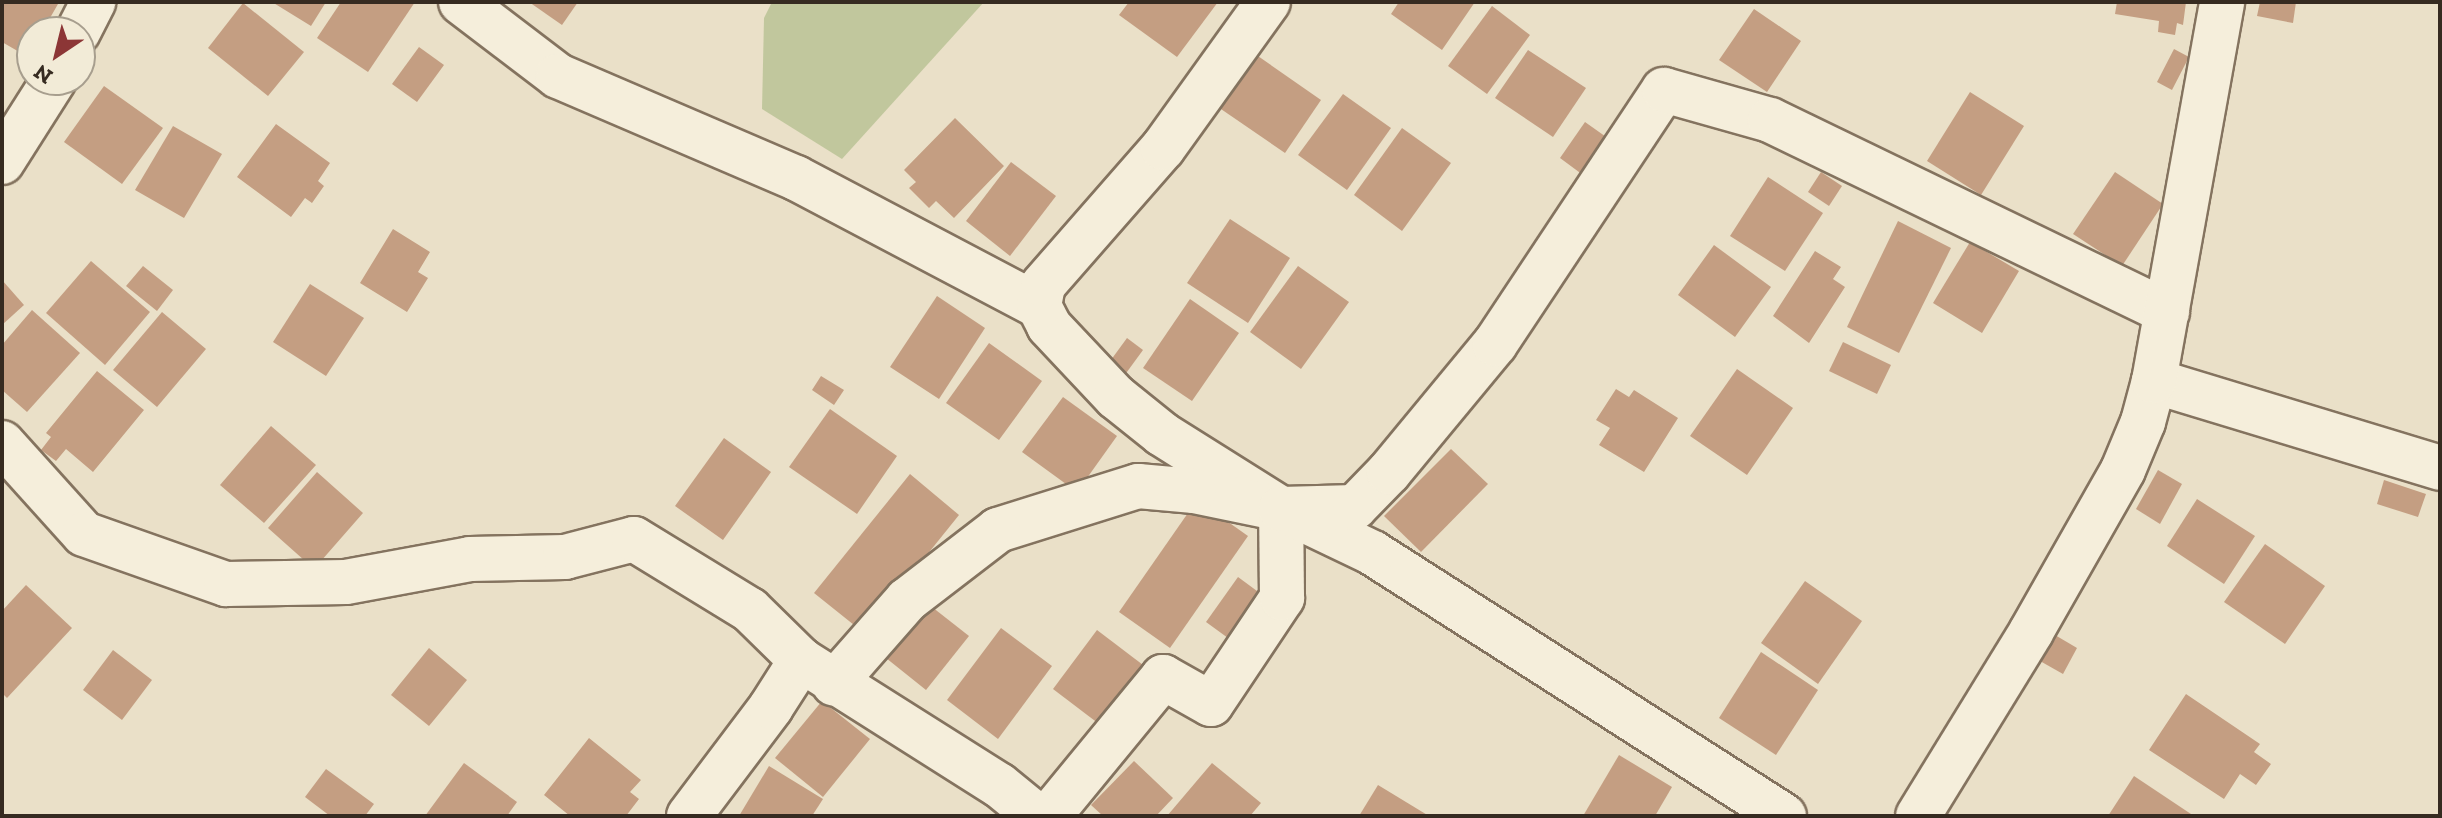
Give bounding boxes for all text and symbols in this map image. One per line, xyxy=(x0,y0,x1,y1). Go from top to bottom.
north arrow xyxy=(16,16,96,96)
text: N xyxy=(29,59,58,90)

